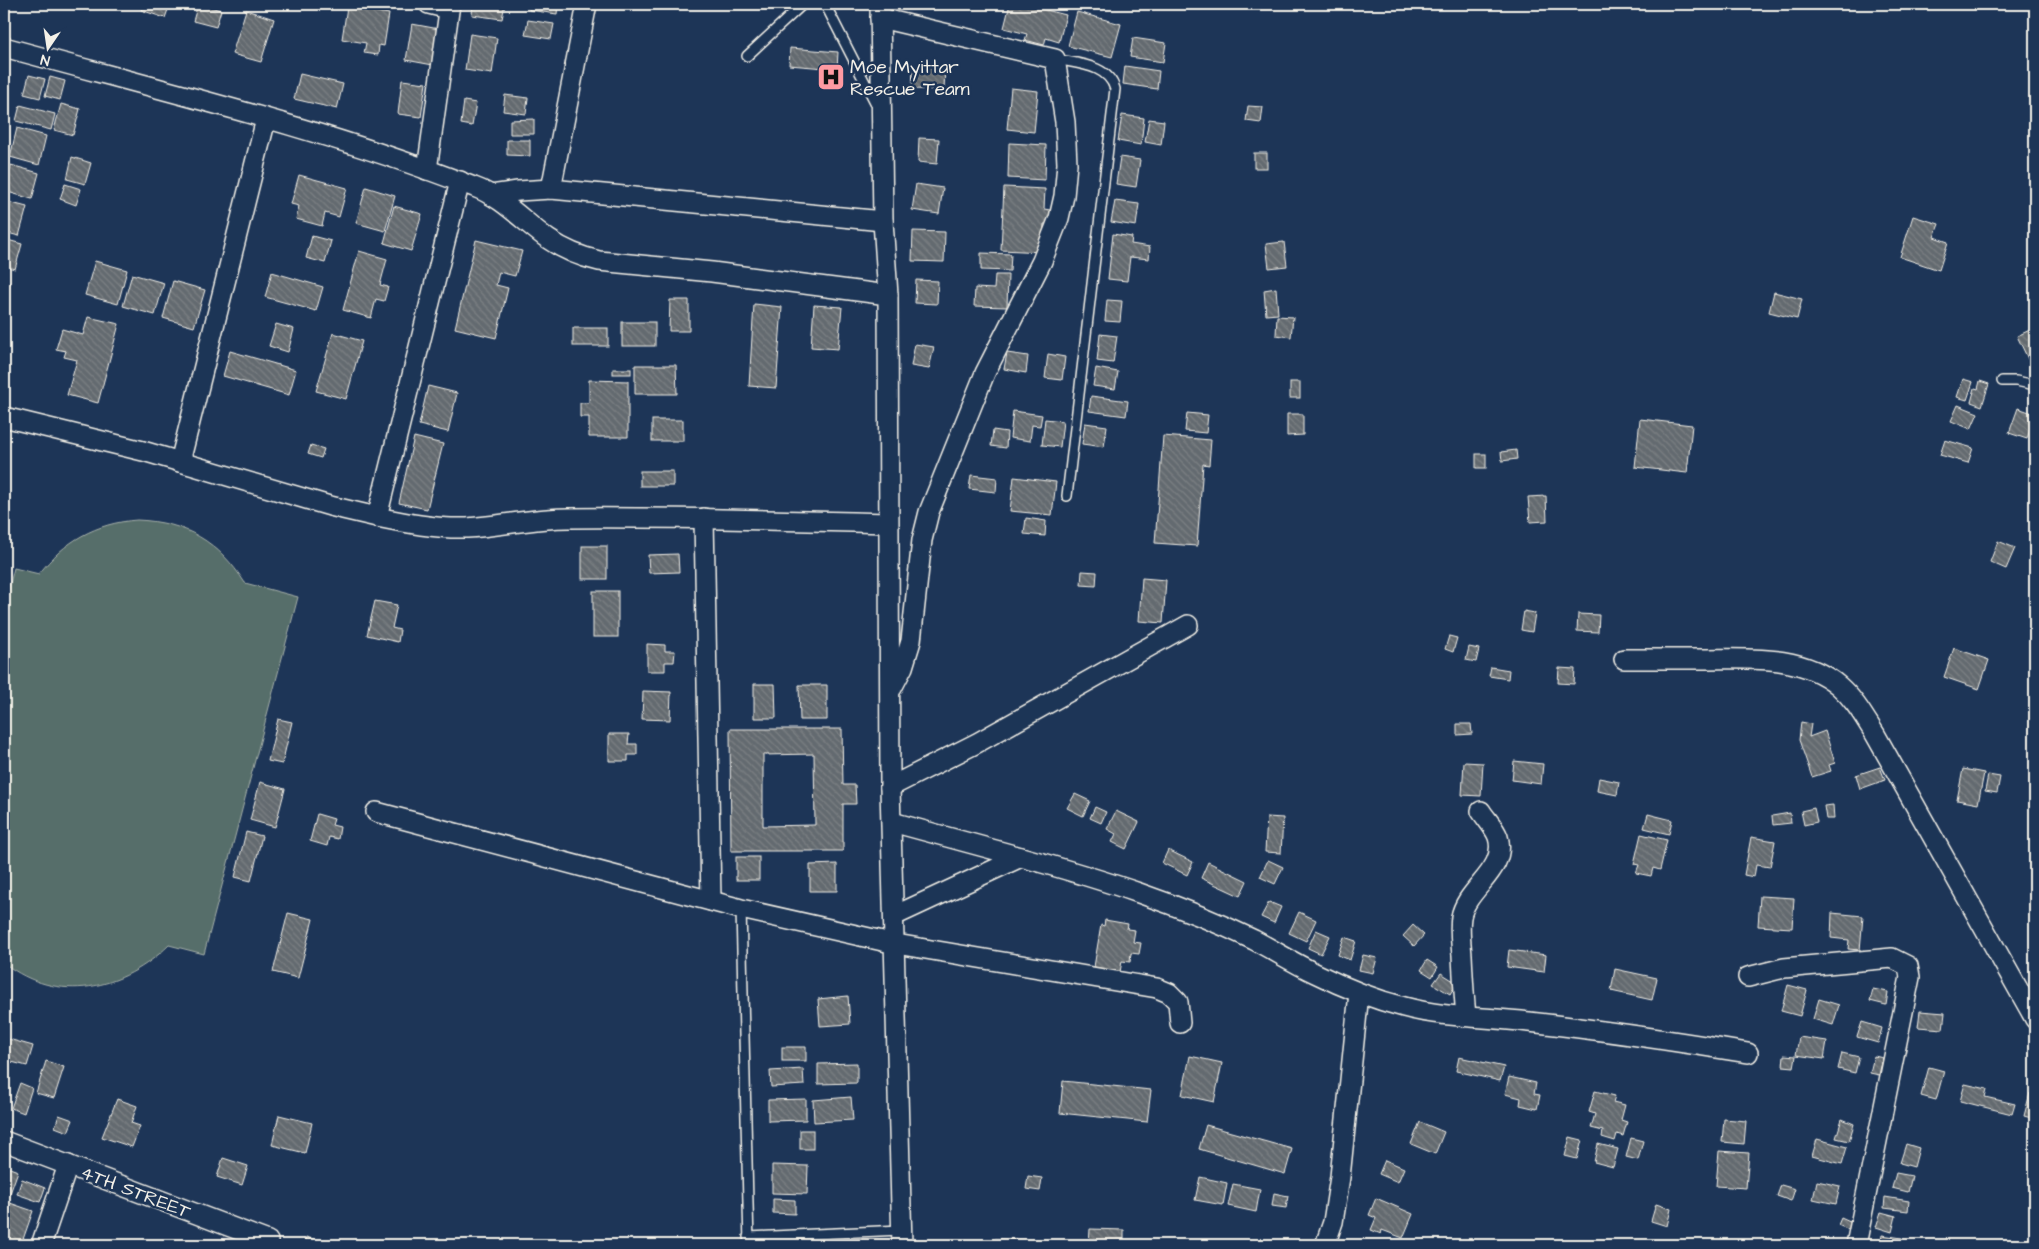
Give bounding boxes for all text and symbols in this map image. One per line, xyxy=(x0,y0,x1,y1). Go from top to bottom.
north arrow xyxy=(22,22,72,72)
text: N xyxy=(39,49,52,70)
place label: Moe Myittar Rescue Team xyxy=(850,54,970,103)
hospital icon: Moe Myittar Rescue Team xyxy=(816,62,846,92)
street label: 4TH STREET xyxy=(77,1159,195,1226)

